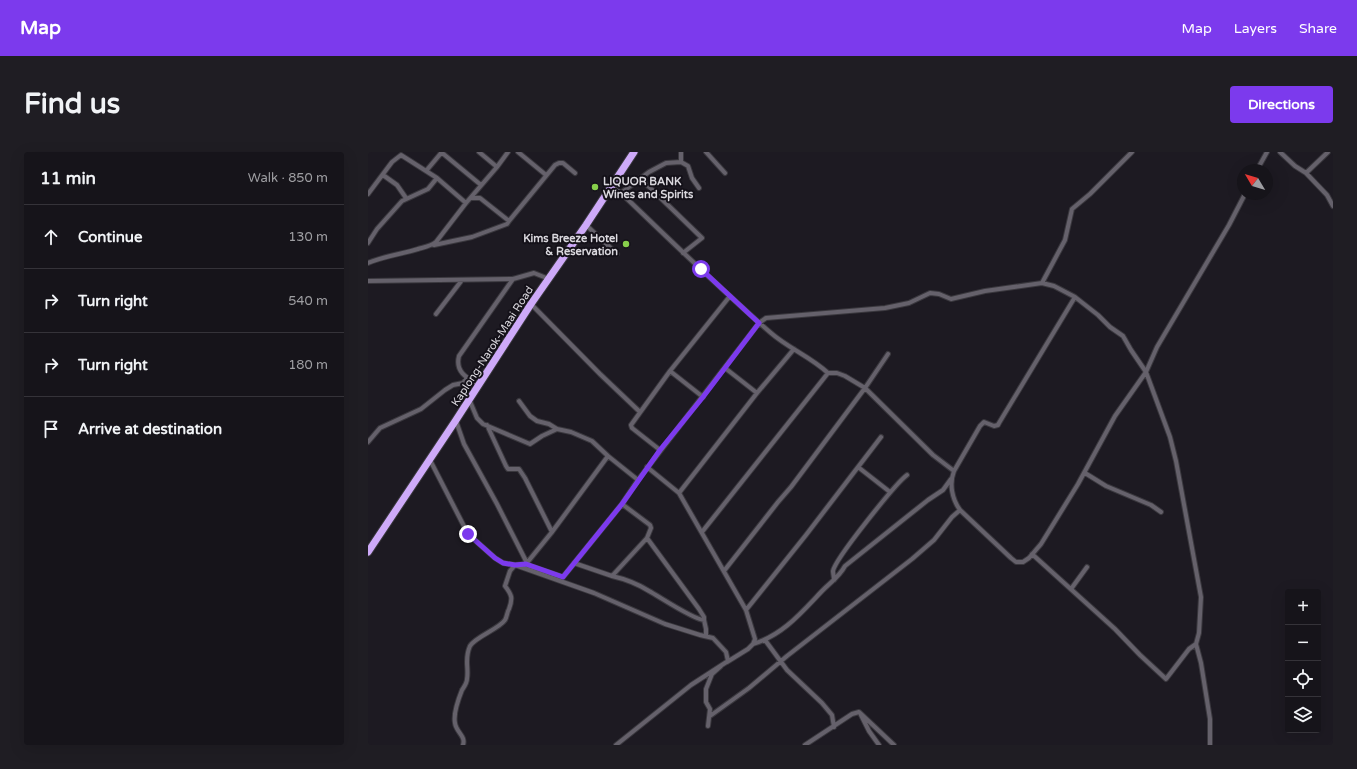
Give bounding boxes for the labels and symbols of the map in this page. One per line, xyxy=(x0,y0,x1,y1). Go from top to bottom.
north arrow xyxy=(1237,164,1273,200)
place label: LIQUOR BANK Wines and Spirits xyxy=(603,175,694,202)
marker: LIQUOR BANK Wines and Spirits xyxy=(590,182,600,192)
place label: Kims Breeze Hotel & Reservation xyxy=(523,232,618,258)
marker: Kims Breeze Hotel & Reservation xyxy=(621,239,631,249)
route start xyxy=(692,260,710,278)
street label: Kaplong-Narok-Maai Road xyxy=(449,284,536,409)
route end xyxy=(459,525,477,543)

